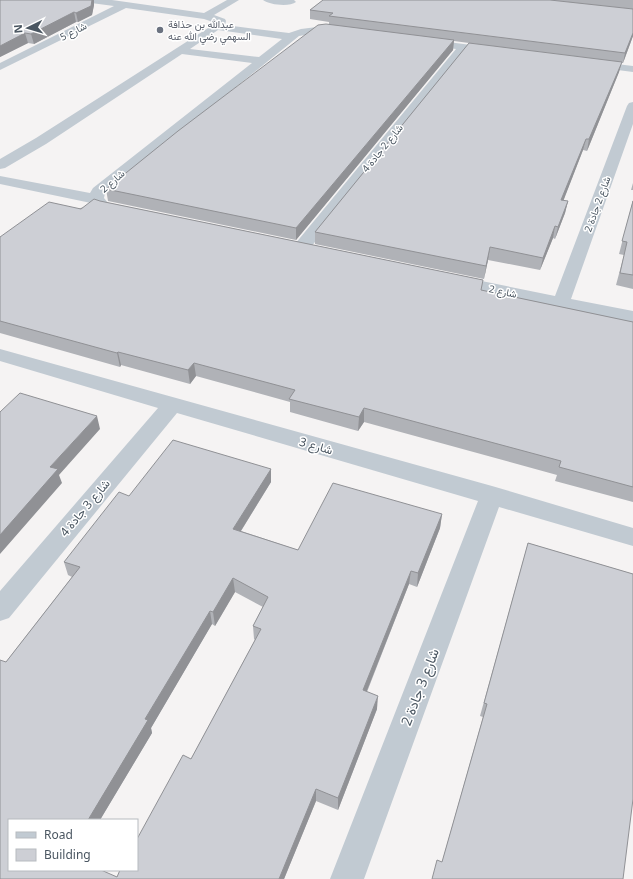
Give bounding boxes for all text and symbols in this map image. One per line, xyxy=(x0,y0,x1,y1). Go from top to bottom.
north arrow xyxy=(8,8,48,48)
place label: عبدالله بن حذافة السهمي رضي الله عنه xyxy=(168,17,251,45)
street label: شارع 5 xyxy=(57,18,89,44)
text: N xyxy=(10,24,25,34)
marker: عبدالله بن حذافة السهمي رضي الله عنه xyxy=(155,25,165,35)
street label: شارع 2 جادة 4 xyxy=(358,121,406,175)
street label: شارع 2 xyxy=(97,166,127,196)
street label: شارع 2 جادة 2 xyxy=(580,174,614,234)
street label: شارع 2 xyxy=(488,281,518,301)
street label: شارع 3 xyxy=(297,433,335,459)
street label: شارع 3 جادة 4 xyxy=(56,475,114,541)
street label: شارع 3 جادة 2 xyxy=(396,645,445,729)
legend xyxy=(8,819,138,871)
text: Road xyxy=(44,826,73,843)
text: Building xyxy=(44,846,91,863)

